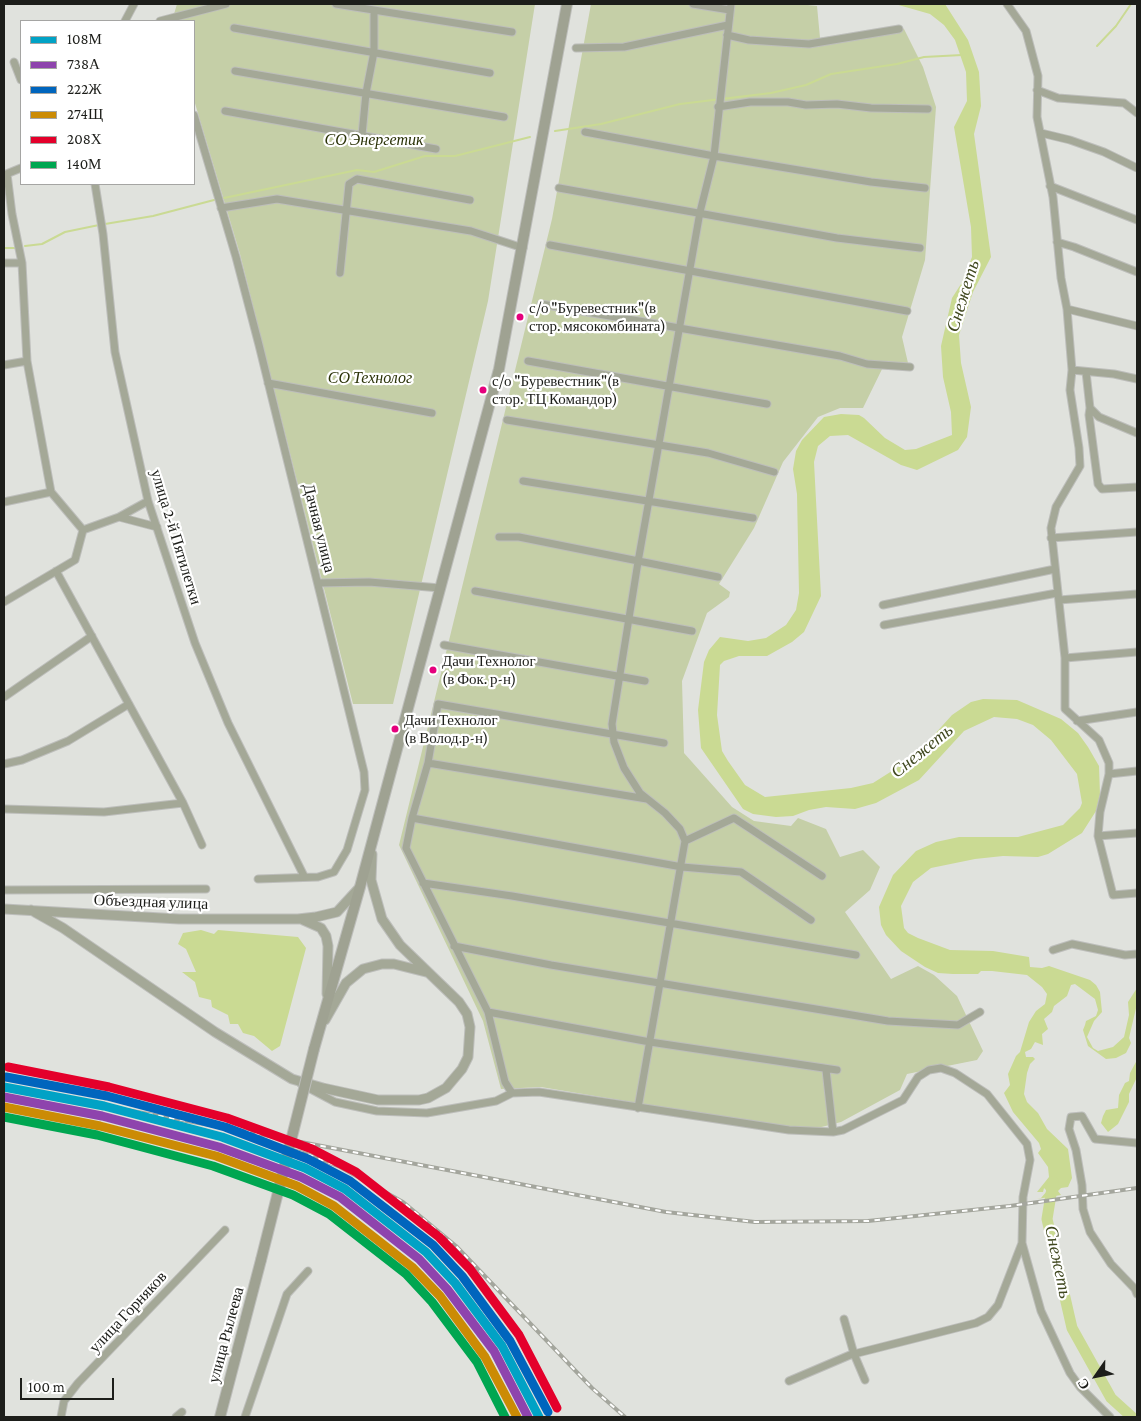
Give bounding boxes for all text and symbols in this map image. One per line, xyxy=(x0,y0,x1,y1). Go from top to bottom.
legend xyxy=(20,20,195,185)
text: 108М xyxy=(67,31,102,47)
text: 738А xyxy=(67,56,100,72)
text: 222Ж xyxy=(67,81,102,97)
text: 274Щ xyxy=(67,106,103,122)
park label: СО Энергетик xyxy=(325,130,423,150)
text: 208Х xyxy=(67,131,102,147)
text: 140М xyxy=(67,156,101,172)
water label: Снежеть xyxy=(942,257,984,335)
place label: с/о "Буревестник"(в стор. мясокомбината) xyxy=(529,299,666,334)
marker: с/о "Буревестник"(в стор. мясокомбината) xyxy=(515,312,525,322)
park label: СО Технолог xyxy=(328,368,412,388)
place label: с/о "Буревестник"(в стор. ТЦ Командор) xyxy=(492,372,619,407)
marker: с/о "Буревестник"(в стор. ТЦ Командор) xyxy=(478,385,488,395)
street label: улица 2-й Пятилетки xyxy=(146,467,206,607)
street label: Дачная улица xyxy=(299,482,339,574)
place label: Дачи Технолог (в Фок. р-н) xyxy=(442,652,536,687)
marker: Дачи Технолог (в Фок. р-н) xyxy=(428,665,438,675)
place label: Дачи Технолог (в Волод.р-н) xyxy=(404,711,498,746)
water label: Снежеть xyxy=(886,719,958,783)
marker: Дачи Технолог (в Волод.р-н) xyxy=(390,724,400,734)
street label: Объездная улица xyxy=(93,890,209,914)
water label: Снежеть xyxy=(1040,1224,1076,1300)
street label: улица Горняков xyxy=(85,1267,171,1357)
street label: улица Рылеева xyxy=(204,1285,248,1385)
north arrow xyxy=(1071,1351,1121,1401)
scale bar xyxy=(22,1368,116,1400)
text: С xyxy=(1074,1376,1093,1393)
text: 100 m xyxy=(28,1379,65,1395)

